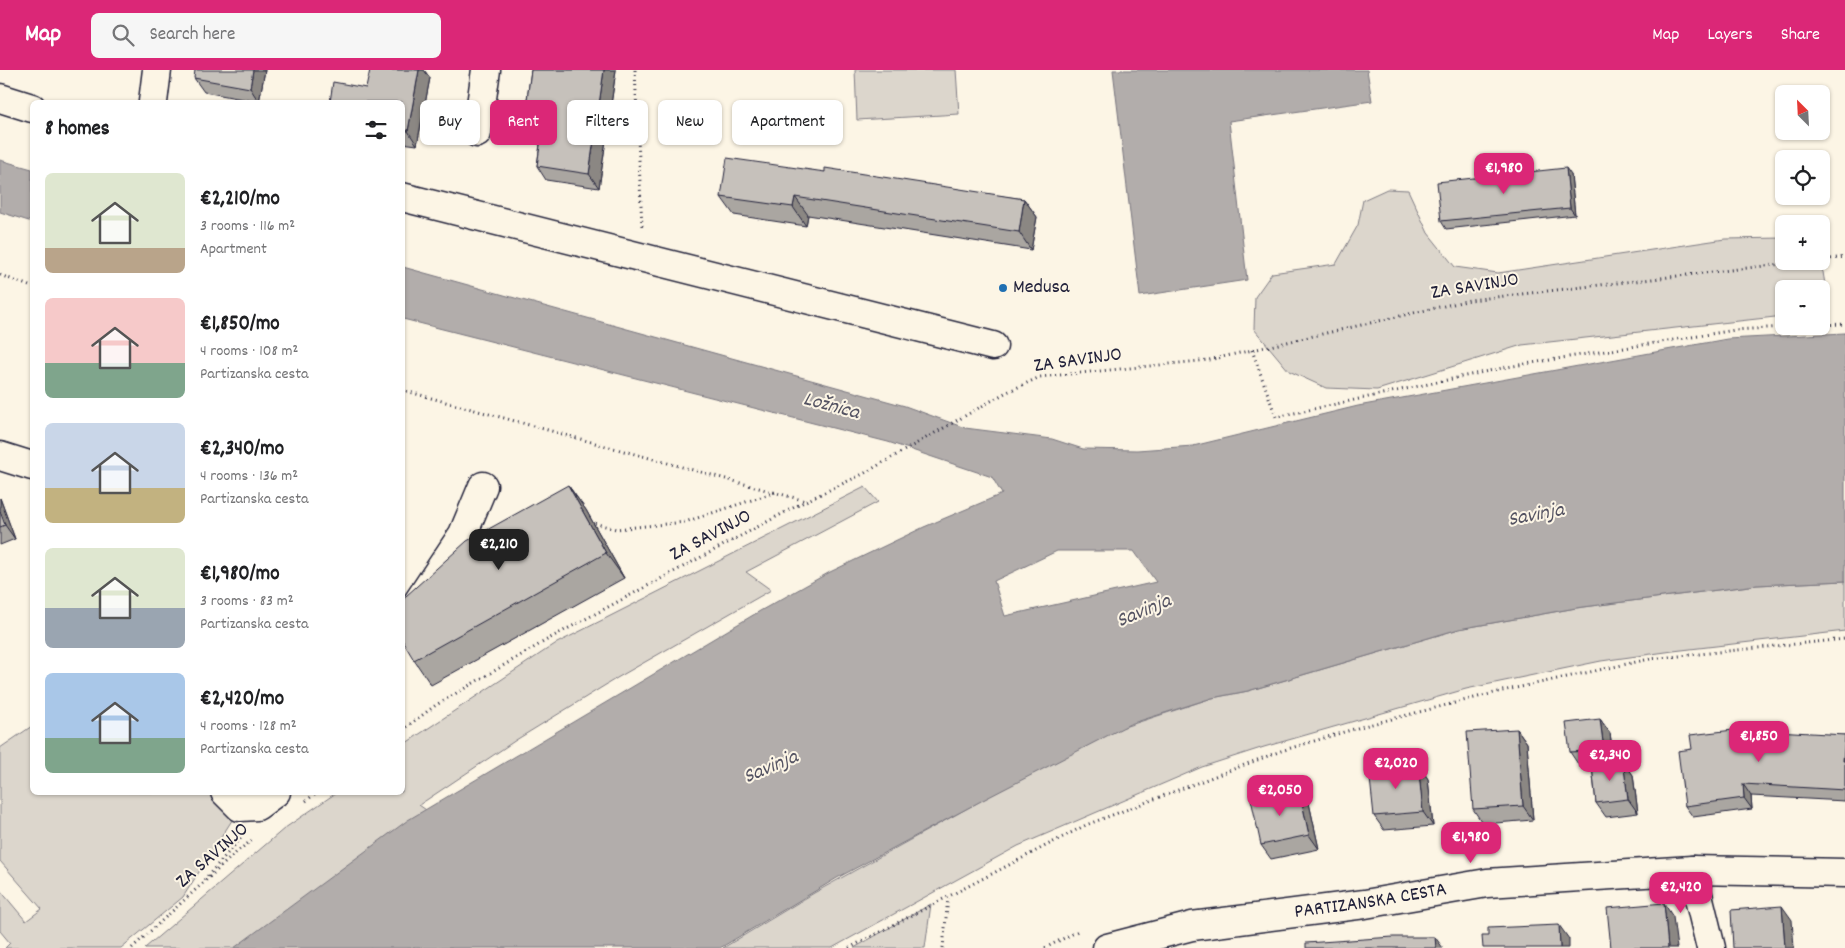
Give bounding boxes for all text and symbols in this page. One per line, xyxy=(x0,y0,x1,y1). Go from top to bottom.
search box xyxy=(91,13,441,58)
text: Map xyxy=(25,18,61,52)
icon: search xyxy=(109,21,137,49)
text: Search here xyxy=(149,22,235,49)
text: Map xyxy=(1652,23,1679,48)
text: Layers xyxy=(1707,23,1753,48)
text: Share xyxy=(1781,23,1820,48)
north arrow xyxy=(1775,85,1830,140)
map controls xyxy=(1775,85,1830,335)
chip: Buy xyxy=(420,100,480,145)
chip: Rent xyxy=(490,100,557,145)
chip: Filters xyxy=(567,100,648,145)
chip: New xyxy=(658,100,722,145)
chip: Apartment xyxy=(732,100,843,145)
text: 8 homes xyxy=(45,115,110,145)
icon: filters xyxy=(362,116,390,144)
button: locate xyxy=(1775,150,1830,205)
pin: €1,980 xyxy=(1463,152,1545,195)
text: €1,980 xyxy=(1485,157,1523,180)
text: €2,210/mo xyxy=(200,185,280,215)
icon: home xyxy=(85,193,145,253)
text: 3 rooms · 116 m² xyxy=(200,215,295,238)
button: + xyxy=(1775,215,1830,270)
text: Apartment xyxy=(200,238,267,261)
street label: ZA SAVINJO xyxy=(1429,266,1521,308)
place label: Medusa xyxy=(1013,274,1070,302)
button: − xyxy=(1775,280,1830,335)
marker: Medusa xyxy=(997,282,1009,294)
text: €1,850/mo xyxy=(200,310,280,340)
icon: home xyxy=(85,318,145,378)
text: 4 rooms · 108 m² xyxy=(200,340,298,363)
street label: ZA SAVINJO xyxy=(1032,341,1124,381)
text: Partizanska cesta xyxy=(200,363,309,386)
water label: Ložnica xyxy=(800,385,864,429)
text: €2,340/mo xyxy=(200,435,284,465)
icon: home xyxy=(85,443,145,503)
text: 4 rooms · 136 m² xyxy=(200,465,298,488)
text: Partizanska cesta xyxy=(200,488,309,511)
water label: Savinja xyxy=(1505,496,1568,536)
street label: ZA SAVINJO xyxy=(665,503,757,569)
pin: €2,210 xyxy=(458,528,540,571)
text: €2,210 xyxy=(480,533,518,556)
text: €1,980/mo xyxy=(200,560,280,590)
icon: home xyxy=(85,568,145,628)
water label: Savinja xyxy=(1112,587,1177,637)
text: 3 rooms · 83 m² xyxy=(200,590,294,613)
text: Partizanska cesta xyxy=(200,613,309,636)
text: €2,420/mo xyxy=(200,685,284,715)
icon: home xyxy=(85,693,145,753)
text: 4 rooms · 128 m² xyxy=(200,715,297,738)
pin: €1,850 xyxy=(1718,720,1800,763)
text: €1,850 xyxy=(1740,725,1778,748)
text: Partizanska cesta xyxy=(200,738,309,761)
pin: €2,340 xyxy=(1569,740,1651,782)
water label: Savinja xyxy=(739,743,804,793)
text: €2,340 xyxy=(1589,744,1631,767)
pin: €2,020 xyxy=(1355,748,1437,790)
text: €2,020 xyxy=(1374,752,1418,775)
pin: €2,050 xyxy=(1239,774,1321,817)
text: €2,050 xyxy=(1258,779,1302,802)
street label: ZA SAVINJO xyxy=(170,816,256,896)
pin: €1,980 xyxy=(1430,822,1512,864)
text: €1,980 xyxy=(1452,826,1490,849)
pin: €2,420 xyxy=(1640,872,1722,914)
street label: PARTIZANSKA CESTA xyxy=(1293,876,1449,927)
text: €2,420 xyxy=(1660,876,1702,899)

